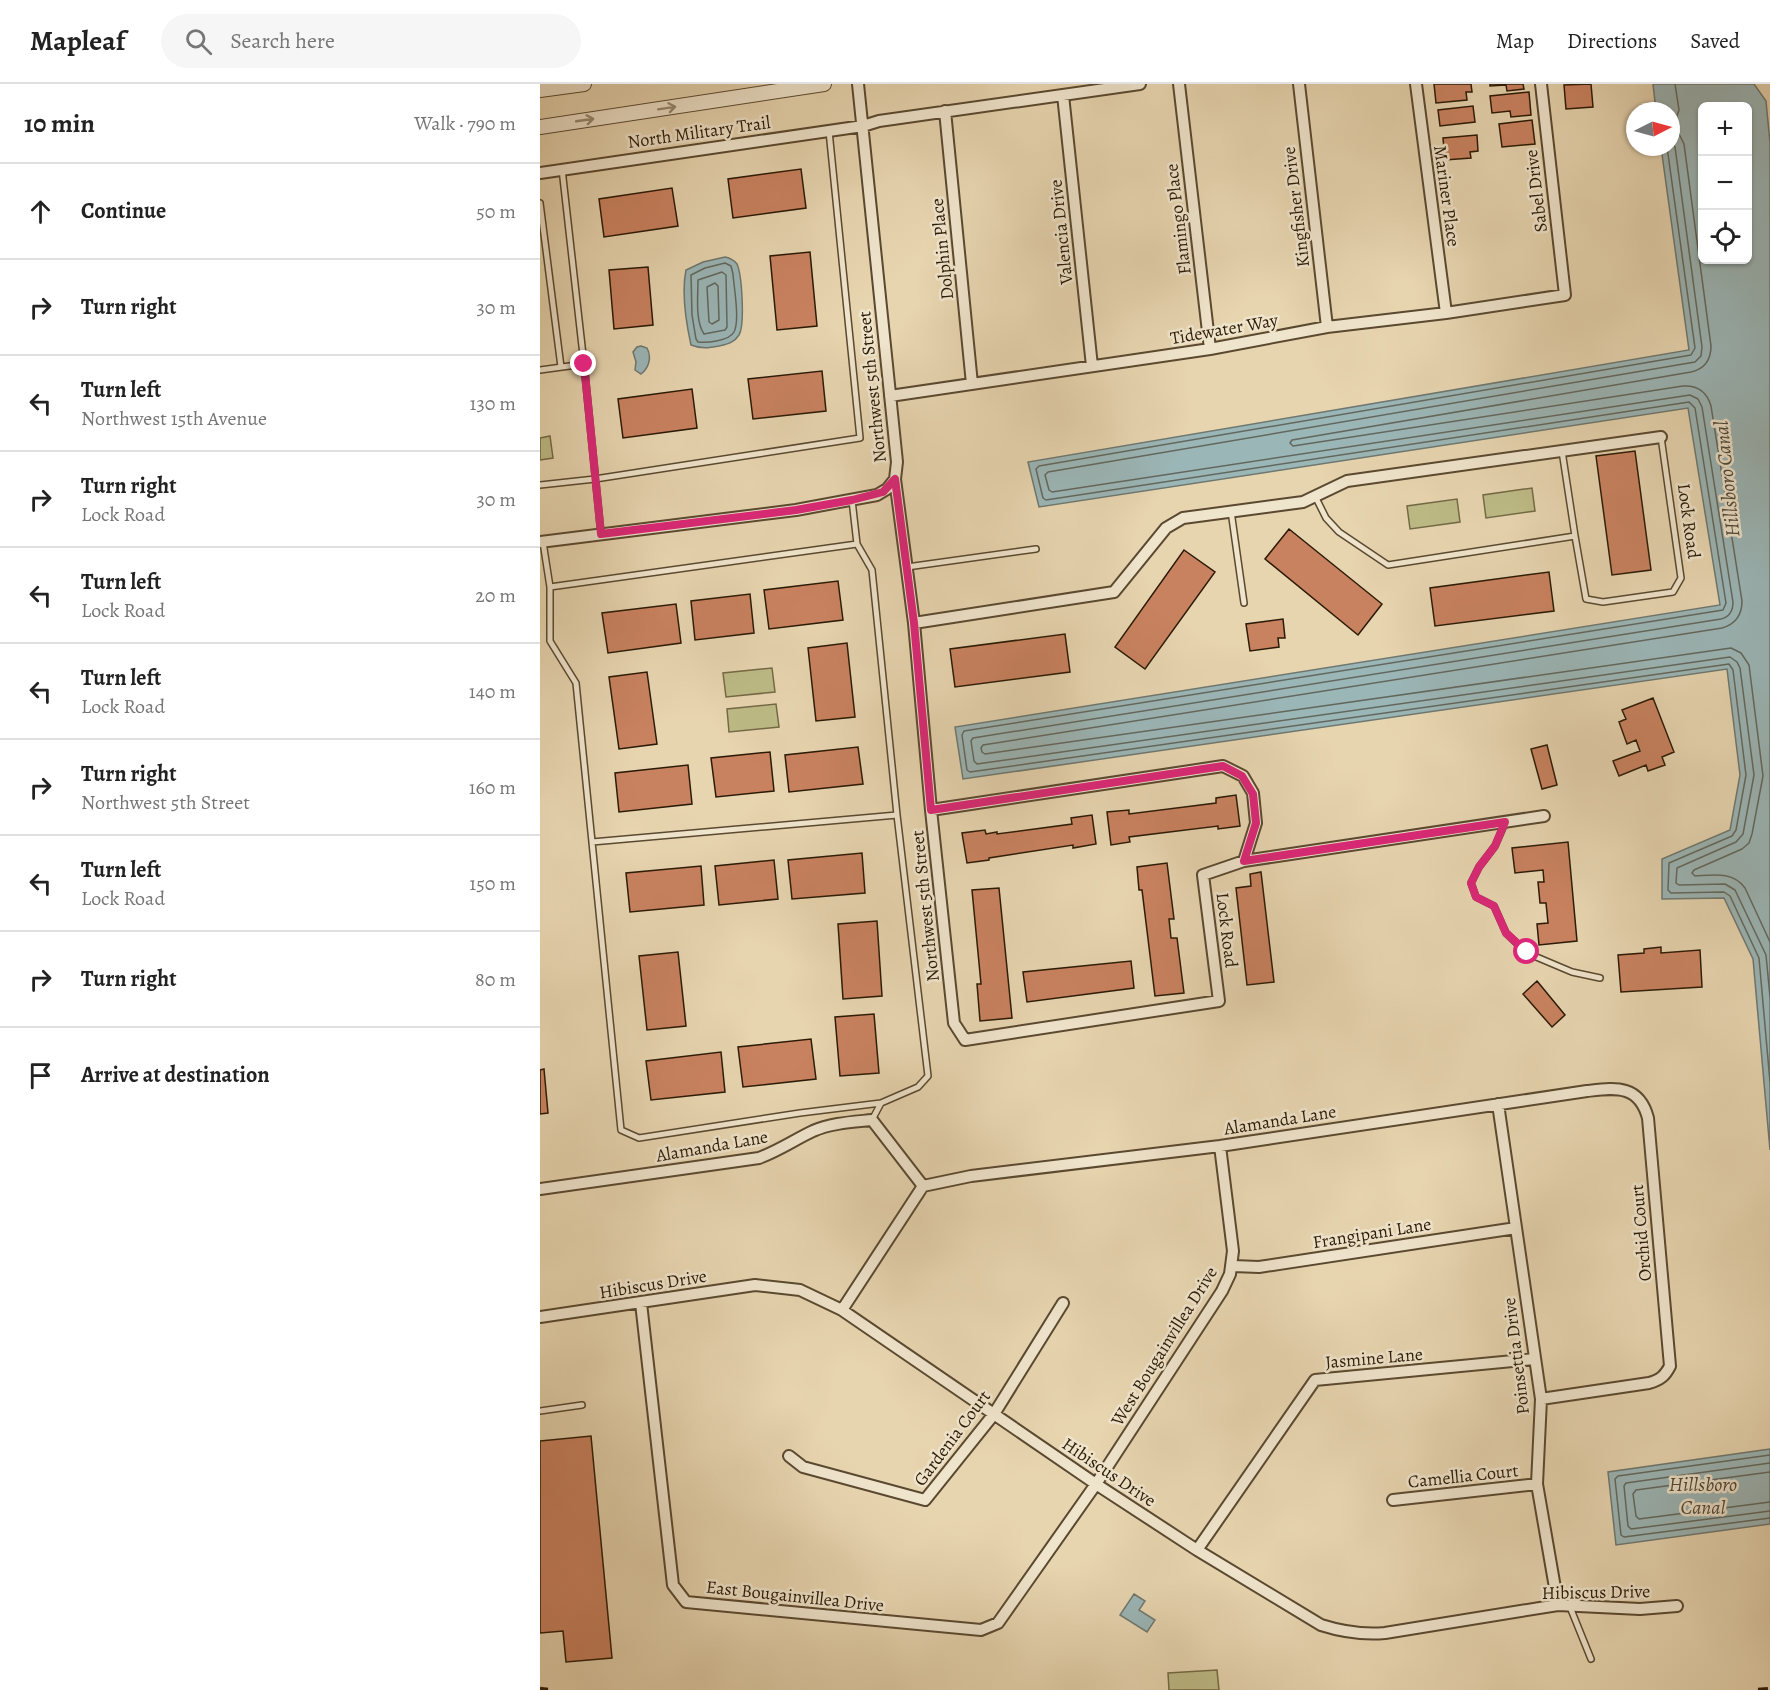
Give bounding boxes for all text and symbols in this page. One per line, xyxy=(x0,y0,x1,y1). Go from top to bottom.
search box xyxy=(161,14,581,68)
text: Mapleaf xyxy=(30,22,125,60)
icon: search xyxy=(182,25,215,58)
text: Search here xyxy=(230,26,335,56)
text: Map xyxy=(1496,27,1534,55)
text: Directions xyxy=(1567,27,1657,55)
text: Saved xyxy=(1690,27,1740,55)
one-way arrow xyxy=(657,102,677,113)
north arrow xyxy=(1626,102,1680,156)
map controls xyxy=(1698,102,1752,264)
button: + xyxy=(1698,102,1752,156)
text: 10 min xyxy=(24,106,95,141)
text: Walk · 790 m xyxy=(414,110,516,137)
street label: North Military Trail xyxy=(626,110,773,154)
one-way arrow xyxy=(575,114,595,125)
street label: Mariner Place xyxy=(1428,144,1466,248)
street label: Kingfisher Drive xyxy=(1277,145,1315,269)
street label: Sabel Drive xyxy=(1519,148,1553,234)
button: − xyxy=(1698,156,1752,210)
street label: Flamingo Place xyxy=(1159,162,1197,276)
street label: Valencia Drive xyxy=(1044,178,1079,287)
icon: ahead xyxy=(24,195,57,228)
text: Continue xyxy=(81,196,166,226)
street label: Dolphin Place xyxy=(925,197,959,301)
text: 50 m xyxy=(476,198,516,225)
button: locate xyxy=(1698,210,1752,264)
icon: right xyxy=(24,291,57,324)
text: Turn right xyxy=(81,292,177,322)
text: 30 m xyxy=(476,294,516,321)
street label: Tidewater Way xyxy=(1168,308,1281,350)
street label: Northwest 5th Street xyxy=(852,310,892,464)
route end xyxy=(570,350,596,376)
text: Turn left xyxy=(81,375,161,405)
icon: left xyxy=(24,387,57,420)
text: 130 m xyxy=(470,390,516,417)
text: Northwest 15th Avenue xyxy=(81,405,267,432)
water label: Hillsboro Canal xyxy=(1707,420,1747,538)
text: Turn right xyxy=(81,471,177,501)
street label: Lock Road xyxy=(1672,482,1706,560)
icon: right xyxy=(24,483,57,516)
text: 30 m xyxy=(476,486,516,513)
text: Lock Road xyxy=(81,501,165,528)
text: Turn left xyxy=(81,567,161,597)
icon: left xyxy=(24,579,57,612)
text: 20 m xyxy=(475,582,516,609)
text: Lock Road xyxy=(81,597,165,624)
text: Turn left xyxy=(81,663,161,693)
icon: left xyxy=(24,675,57,708)
text: 140 m xyxy=(469,678,516,705)
text: Lock Road xyxy=(81,693,165,720)
text: Turn right xyxy=(81,759,177,789)
icon: right xyxy=(24,771,57,804)
text: 160 m xyxy=(469,774,516,801)
text: Northwest 5th Street xyxy=(81,789,250,816)
street label: Northwest 5th Street xyxy=(905,829,945,983)
text: Turn left xyxy=(81,855,161,885)
icon: left xyxy=(24,867,57,900)
text: 150 m xyxy=(469,870,516,897)
text: Lock Road xyxy=(81,885,165,912)
street label: Lock Road xyxy=(1210,891,1244,969)
route start xyxy=(1513,938,1539,964)
icon: right xyxy=(24,963,57,996)
text: Turn right xyxy=(81,964,177,994)
text: 80 m xyxy=(475,966,516,993)
icon: arrive xyxy=(24,1059,57,1092)
text: Arrive at destination xyxy=(81,1060,270,1090)
street label: Alamanda Lane xyxy=(1221,1099,1338,1141)
street label: Alamanda Lane xyxy=(653,1124,770,1168)
street label: Orchid Court xyxy=(1625,1184,1657,1282)
street label: Frangipani Lane xyxy=(1311,1212,1433,1254)
street label: West Bougainvillea Drive xyxy=(1105,1262,1223,1431)
street label: Hibiscus Drive xyxy=(598,1264,708,1304)
street label: Poinsettia Drive xyxy=(1497,1296,1535,1416)
street label: Jasmine Lane xyxy=(1324,1342,1424,1374)
street label: Gardenia Court xyxy=(908,1385,996,1491)
street label: Hibiscus Drive xyxy=(1057,1432,1161,1512)
street label: Camellia Court xyxy=(1407,1458,1519,1494)
water label: Hillsboro Canal xyxy=(1669,1471,1737,1521)
street label: East Bougainvillea Drive xyxy=(705,1575,885,1617)
street label: Hibiscus Drive xyxy=(1542,1579,1650,1605)

